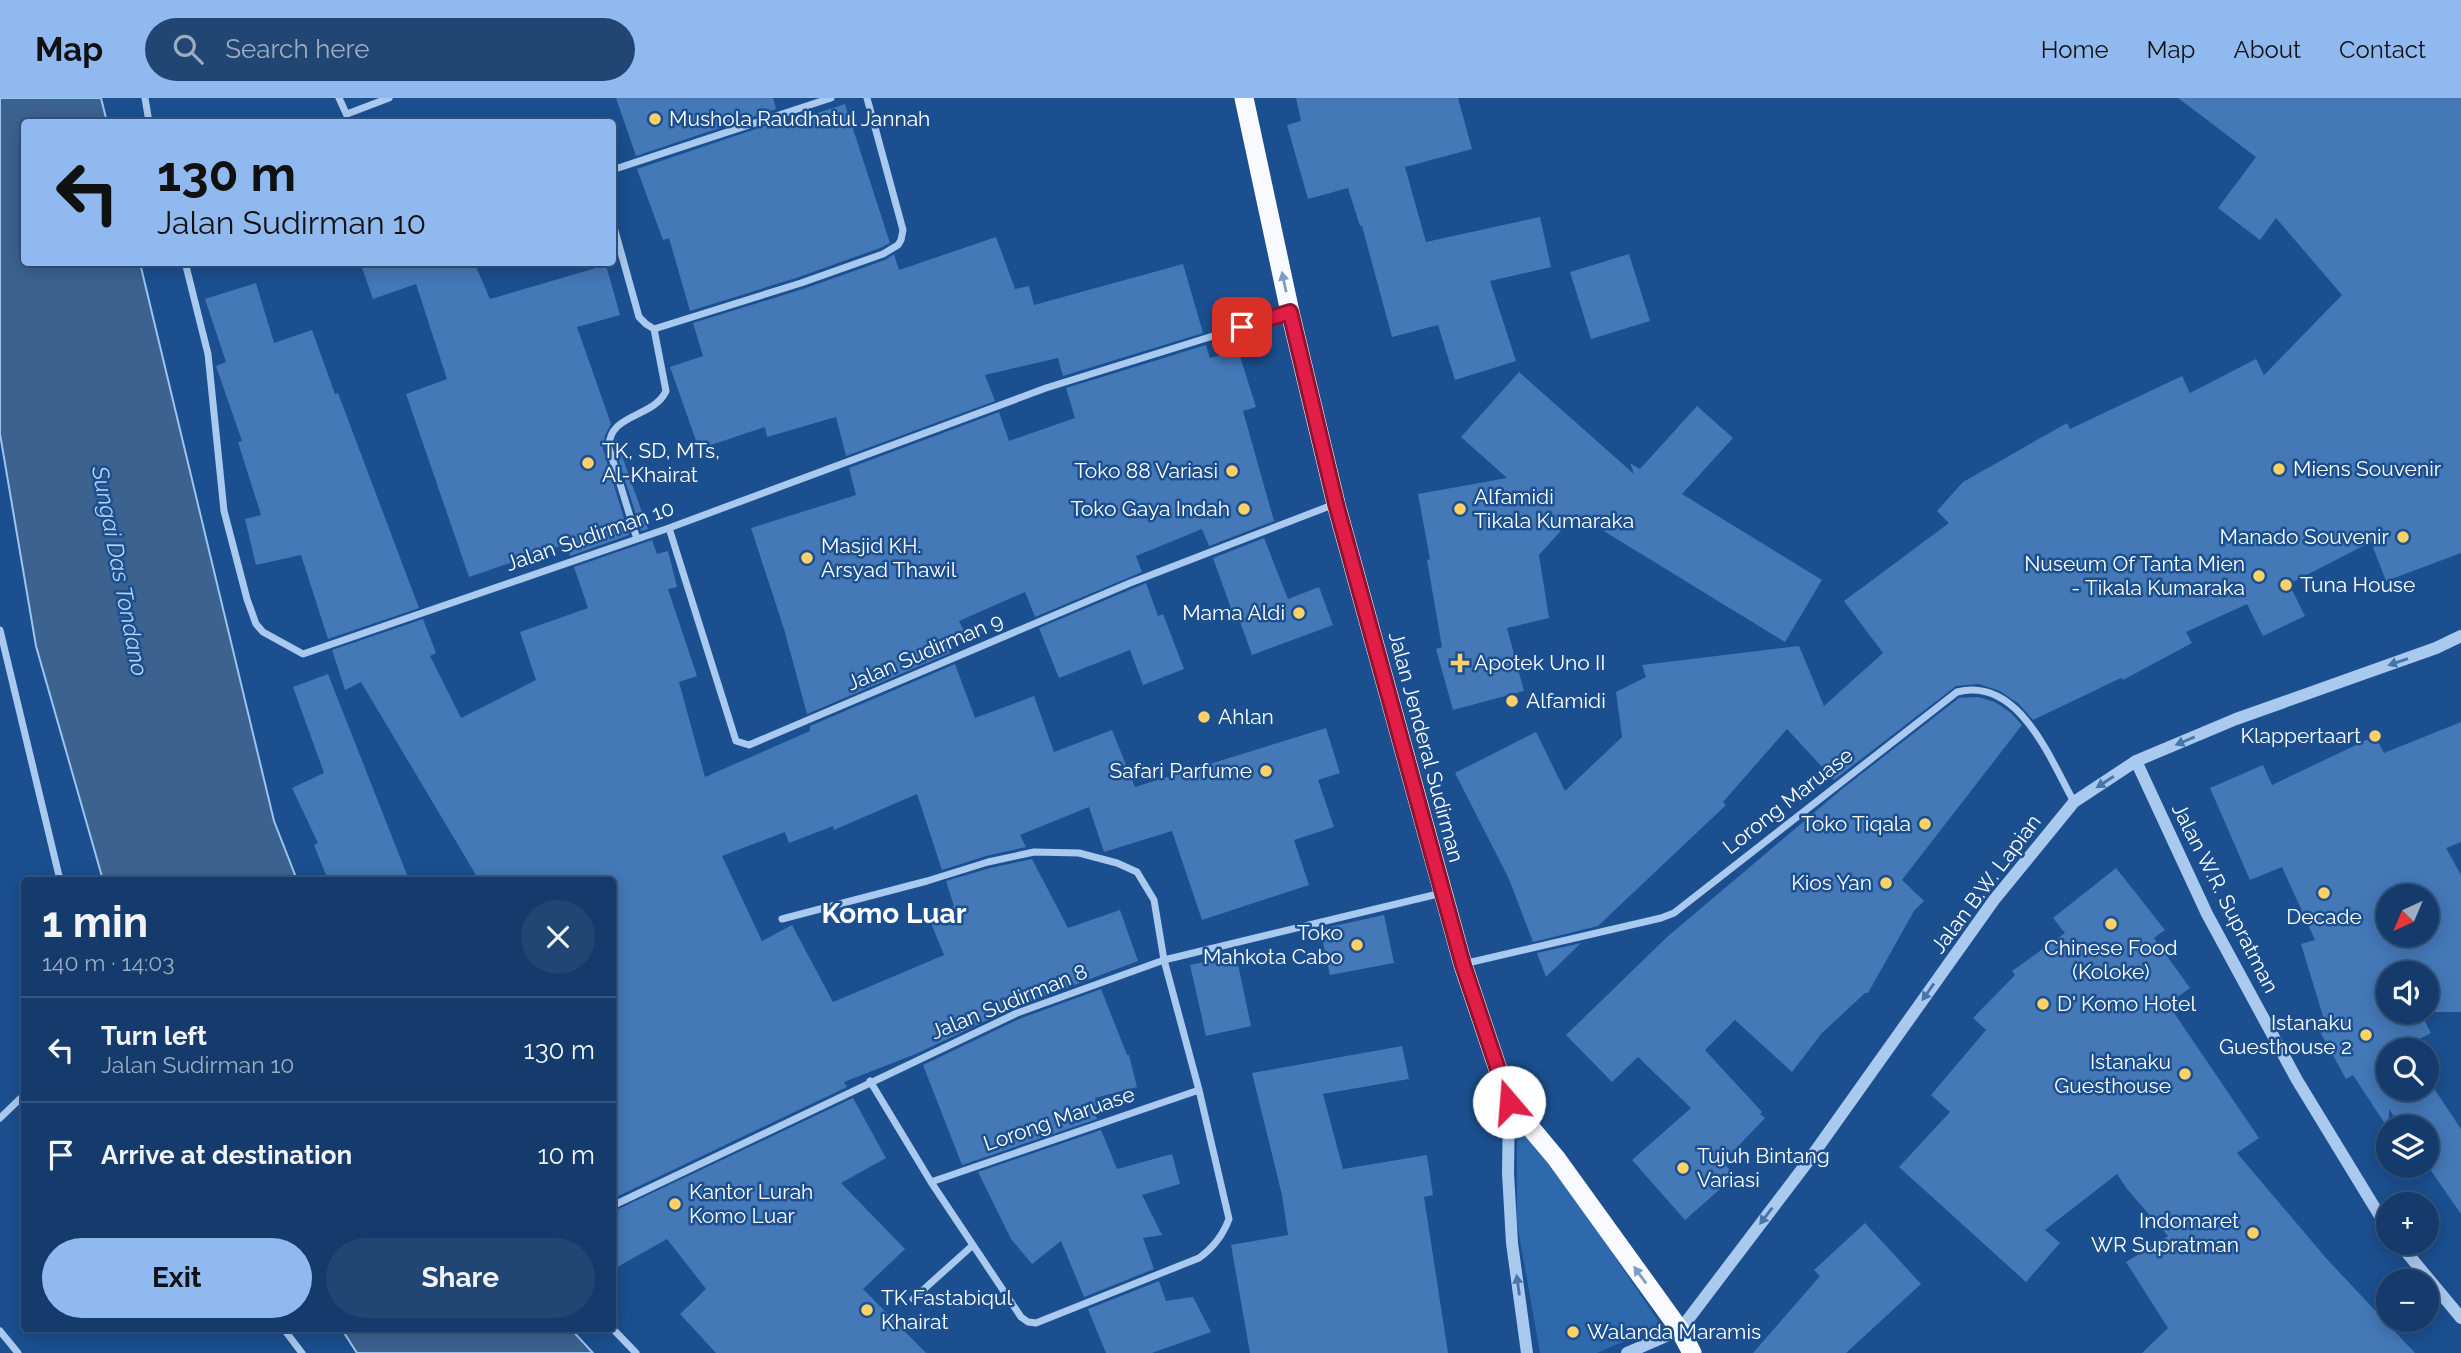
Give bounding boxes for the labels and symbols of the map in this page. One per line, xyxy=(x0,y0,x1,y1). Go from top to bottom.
place label: Mushola Raudhatul Jannah xyxy=(669,106,930,131)
marker: Mushola Raudhatul Jannah xyxy=(647,111,663,127)
one-way arrow xyxy=(1278,271,1289,293)
pin xyxy=(1212,297,1272,357)
place label: TK, SD, MTs, Al-Khairat xyxy=(602,438,720,487)
marker: TK, SD, MTs, Al-Khairat xyxy=(580,455,596,471)
place label: Miens Souvenir xyxy=(2293,456,2442,481)
place label: Toko 88 Variasi xyxy=(1074,458,1218,483)
marker: Miens Souvenir xyxy=(2271,461,2287,477)
water label: Sungai Das Tondano xyxy=(87,463,154,678)
marker: Toko 88 Variasi xyxy=(1224,463,1240,479)
place label: Alfamidi Tikala Kumaraka xyxy=(1474,484,1634,533)
street label: Jalan Sudirman 10 xyxy=(502,495,677,576)
place label: Toko Gaya Indah xyxy=(1070,496,1230,521)
marker: Toko Gaya Indah xyxy=(1236,501,1252,517)
marker: Alfamidi Tikala Kumaraka xyxy=(1452,501,1468,517)
place label: Manado Souvenir xyxy=(2220,524,2390,549)
marker: Manado Souvenir xyxy=(2395,529,2411,545)
place label: Masjid KH. Arsyad Thawil xyxy=(821,533,957,582)
marker: Masjid KH. Arsyad Thawil xyxy=(799,550,815,566)
place label: Nuseum Of Tanta Mien - Tikala Kumaraka xyxy=(2024,551,2245,600)
marker: Nuseum Of Tanta Mien - Tikala Kumaraka xyxy=(2251,568,2267,584)
place label: Tuna House xyxy=(2300,572,2415,597)
marker: Tuna House xyxy=(2278,577,2294,593)
place label: Mama Aldi xyxy=(1182,600,1285,625)
marker: Mama Aldi xyxy=(1291,605,1307,621)
street label: Jalan Sudirman 9 xyxy=(843,607,1007,696)
street label: Jalan Jenderal Sudirman xyxy=(1384,629,1469,865)
place label: Apotek Uno II xyxy=(1474,650,1605,675)
marker: Apotek Uno II xyxy=(1452,655,1468,671)
one-way arrow xyxy=(2387,657,2408,668)
place label: Alfamidi xyxy=(1526,688,1606,713)
marker: Alfamidi xyxy=(1504,693,1520,709)
place label: Ahlan xyxy=(1218,704,1274,729)
marker: Ahlan xyxy=(1196,709,1212,725)
place label: Klappertaart xyxy=(2240,723,2361,748)
marker: Klappertaart xyxy=(2367,728,2383,744)
one-way arrow xyxy=(2174,736,2195,747)
street label: Lorong Maruase xyxy=(1718,742,1858,859)
place label: Safari Parfume xyxy=(1109,758,1252,783)
marker: Safari Parfume xyxy=(1258,763,1274,779)
one-way arrow xyxy=(2095,775,2115,788)
street label: Jalan W.R. Supratman xyxy=(2167,799,2284,997)
street label: Jalan B.W. Lapian xyxy=(1925,809,2046,958)
place label: Toko Tiqala xyxy=(1801,811,1911,836)
marker: Toko Tiqala xyxy=(1917,816,1933,832)
place label: Kios Yan xyxy=(1791,870,1872,895)
marker: Kios Yan xyxy=(1878,875,1894,891)
north arrow xyxy=(2376,884,2440,947)
marker: Decade xyxy=(2316,885,2332,901)
district label: Komo Luar xyxy=(821,897,967,930)
place label: Decade xyxy=(2286,904,2362,929)
marker: Chinese Food (Koloke) xyxy=(2103,916,2119,932)
place label: Toko Mahkota Cabo xyxy=(1203,920,1343,969)
place label: Chinese Food (Koloke) xyxy=(2044,935,2178,984)
marker: Toko Mahkota Cabo xyxy=(1349,937,1365,953)
street label: Jalan Sudirman 8 xyxy=(927,959,1091,1044)
one-way arrow xyxy=(1921,983,1935,1001)
place label: D' Komo Hotel xyxy=(2057,991,2196,1016)
marker: D' Komo Hotel xyxy=(2035,996,2051,1012)
place label: Istanaku Guesthouse 2 xyxy=(2219,1010,2352,1059)
marker: Istanaku Guesthouse 2 xyxy=(2358,1027,2374,1043)
place label: Istanaku Guesthouse xyxy=(2054,1049,2171,1098)
position arrow xyxy=(1472,1065,1546,1139)
marker: Istanaku Guesthouse xyxy=(2177,1066,2193,1082)
street label: Lorong Maruase xyxy=(980,1081,1138,1156)
place label: Tujuh Bintang Variasi xyxy=(1697,1143,1830,1192)
marker: Tujuh Bintang Variasi xyxy=(1675,1160,1691,1176)
place label: Kantor Lurah Komo Luar xyxy=(689,1179,813,1228)
marker: Kantor Lurah Komo Luar xyxy=(667,1196,683,1212)
one-way arrow xyxy=(1759,1207,1774,1225)
place label: Indomaret WR Supratman xyxy=(2091,1208,2239,1257)
marker: Indomaret WR Supratman xyxy=(2245,1225,2261,1241)
one-way arrow xyxy=(1633,1266,1647,1284)
one-way arrow xyxy=(1512,1274,1523,1296)
place label: TK Fastabiqul Khairat xyxy=(881,1285,1012,1334)
marker: TK Fastabiqul Khairat xyxy=(859,1302,875,1318)
place label: Walanda Maramis xyxy=(1587,1319,1761,1344)
marker: Walanda Maramis xyxy=(1565,1324,1581,1340)

